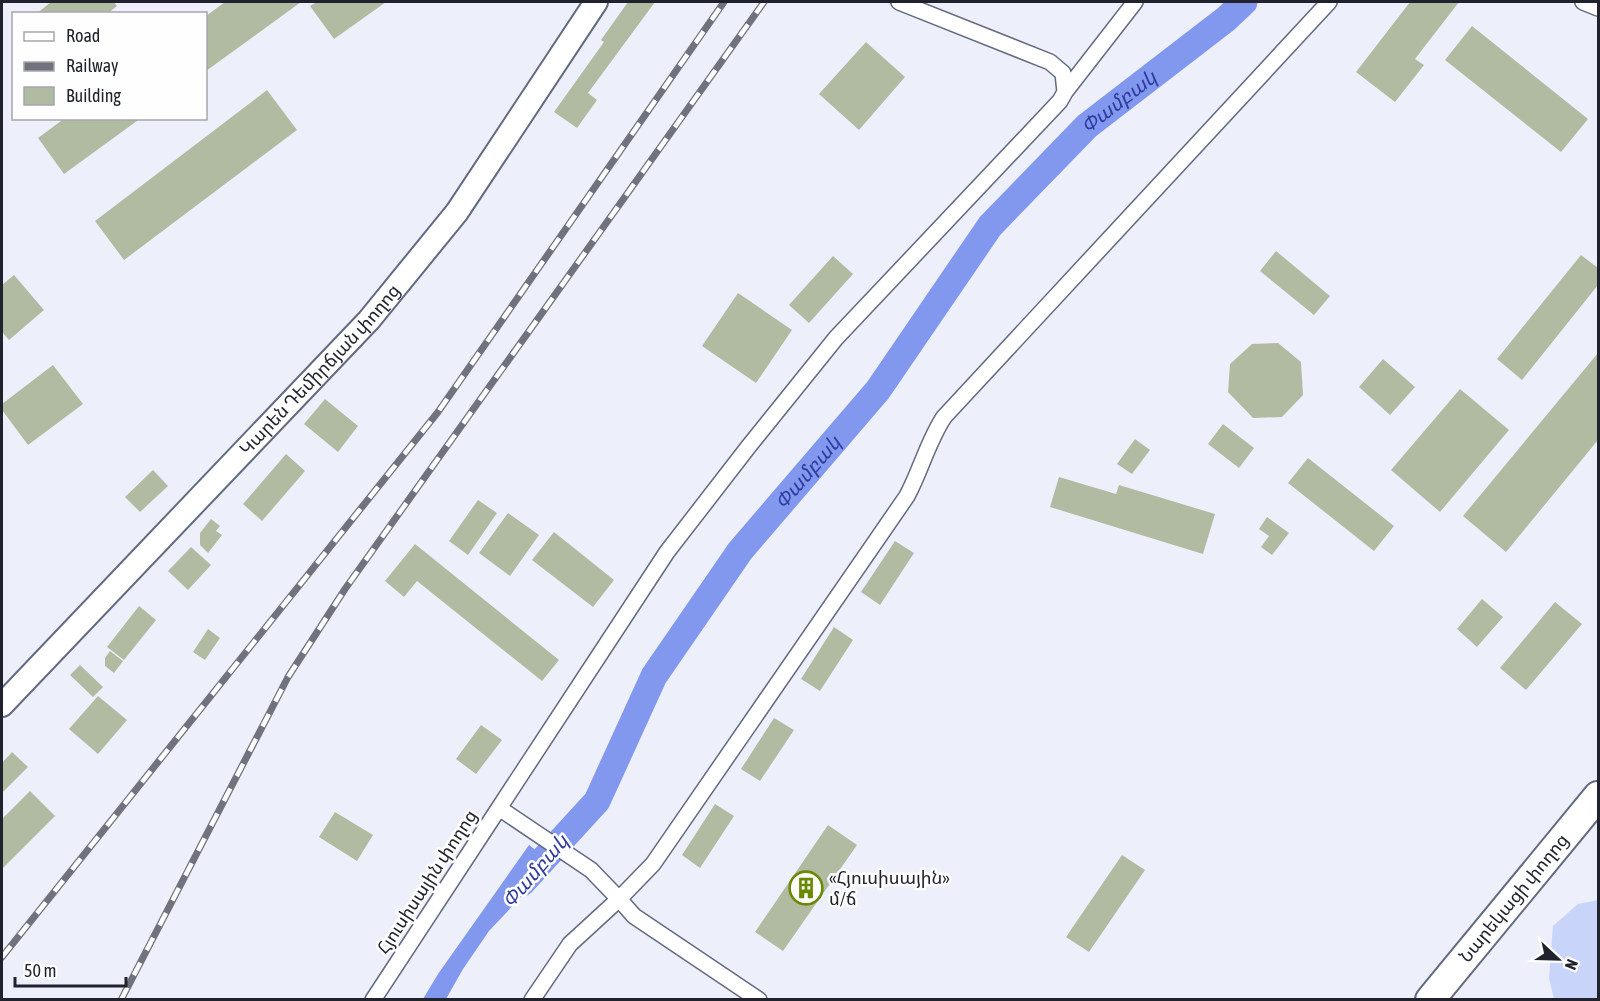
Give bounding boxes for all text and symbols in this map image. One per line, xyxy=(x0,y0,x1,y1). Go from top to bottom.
legend xyxy=(12,12,207,120)
text: Road xyxy=(66,25,100,46)
text: Railway xyxy=(66,55,118,76)
water label: Փամբակ xyxy=(1076,64,1162,138)
text: Building xyxy=(66,85,121,106)
street label: Կարեն Դեմիրճյան փողոց xyxy=(235,280,404,459)
water label: Փամբակ xyxy=(770,430,846,513)
street label: Հյուսիսային փողոց xyxy=(372,806,481,958)
water label: Փամբակ xyxy=(497,829,574,912)
street label: Նարեկացի փողոց xyxy=(1455,829,1573,966)
place label: «Հյուսիսային» մ/ճ xyxy=(829,867,950,909)
building icon: «Հյուսիսային» մ/ճ xyxy=(788,870,824,906)
north arrow xyxy=(1528,929,1588,989)
scale bar xyxy=(15,950,126,988)
text: N xyxy=(1562,957,1582,972)
text: 50 m xyxy=(24,960,56,981)

